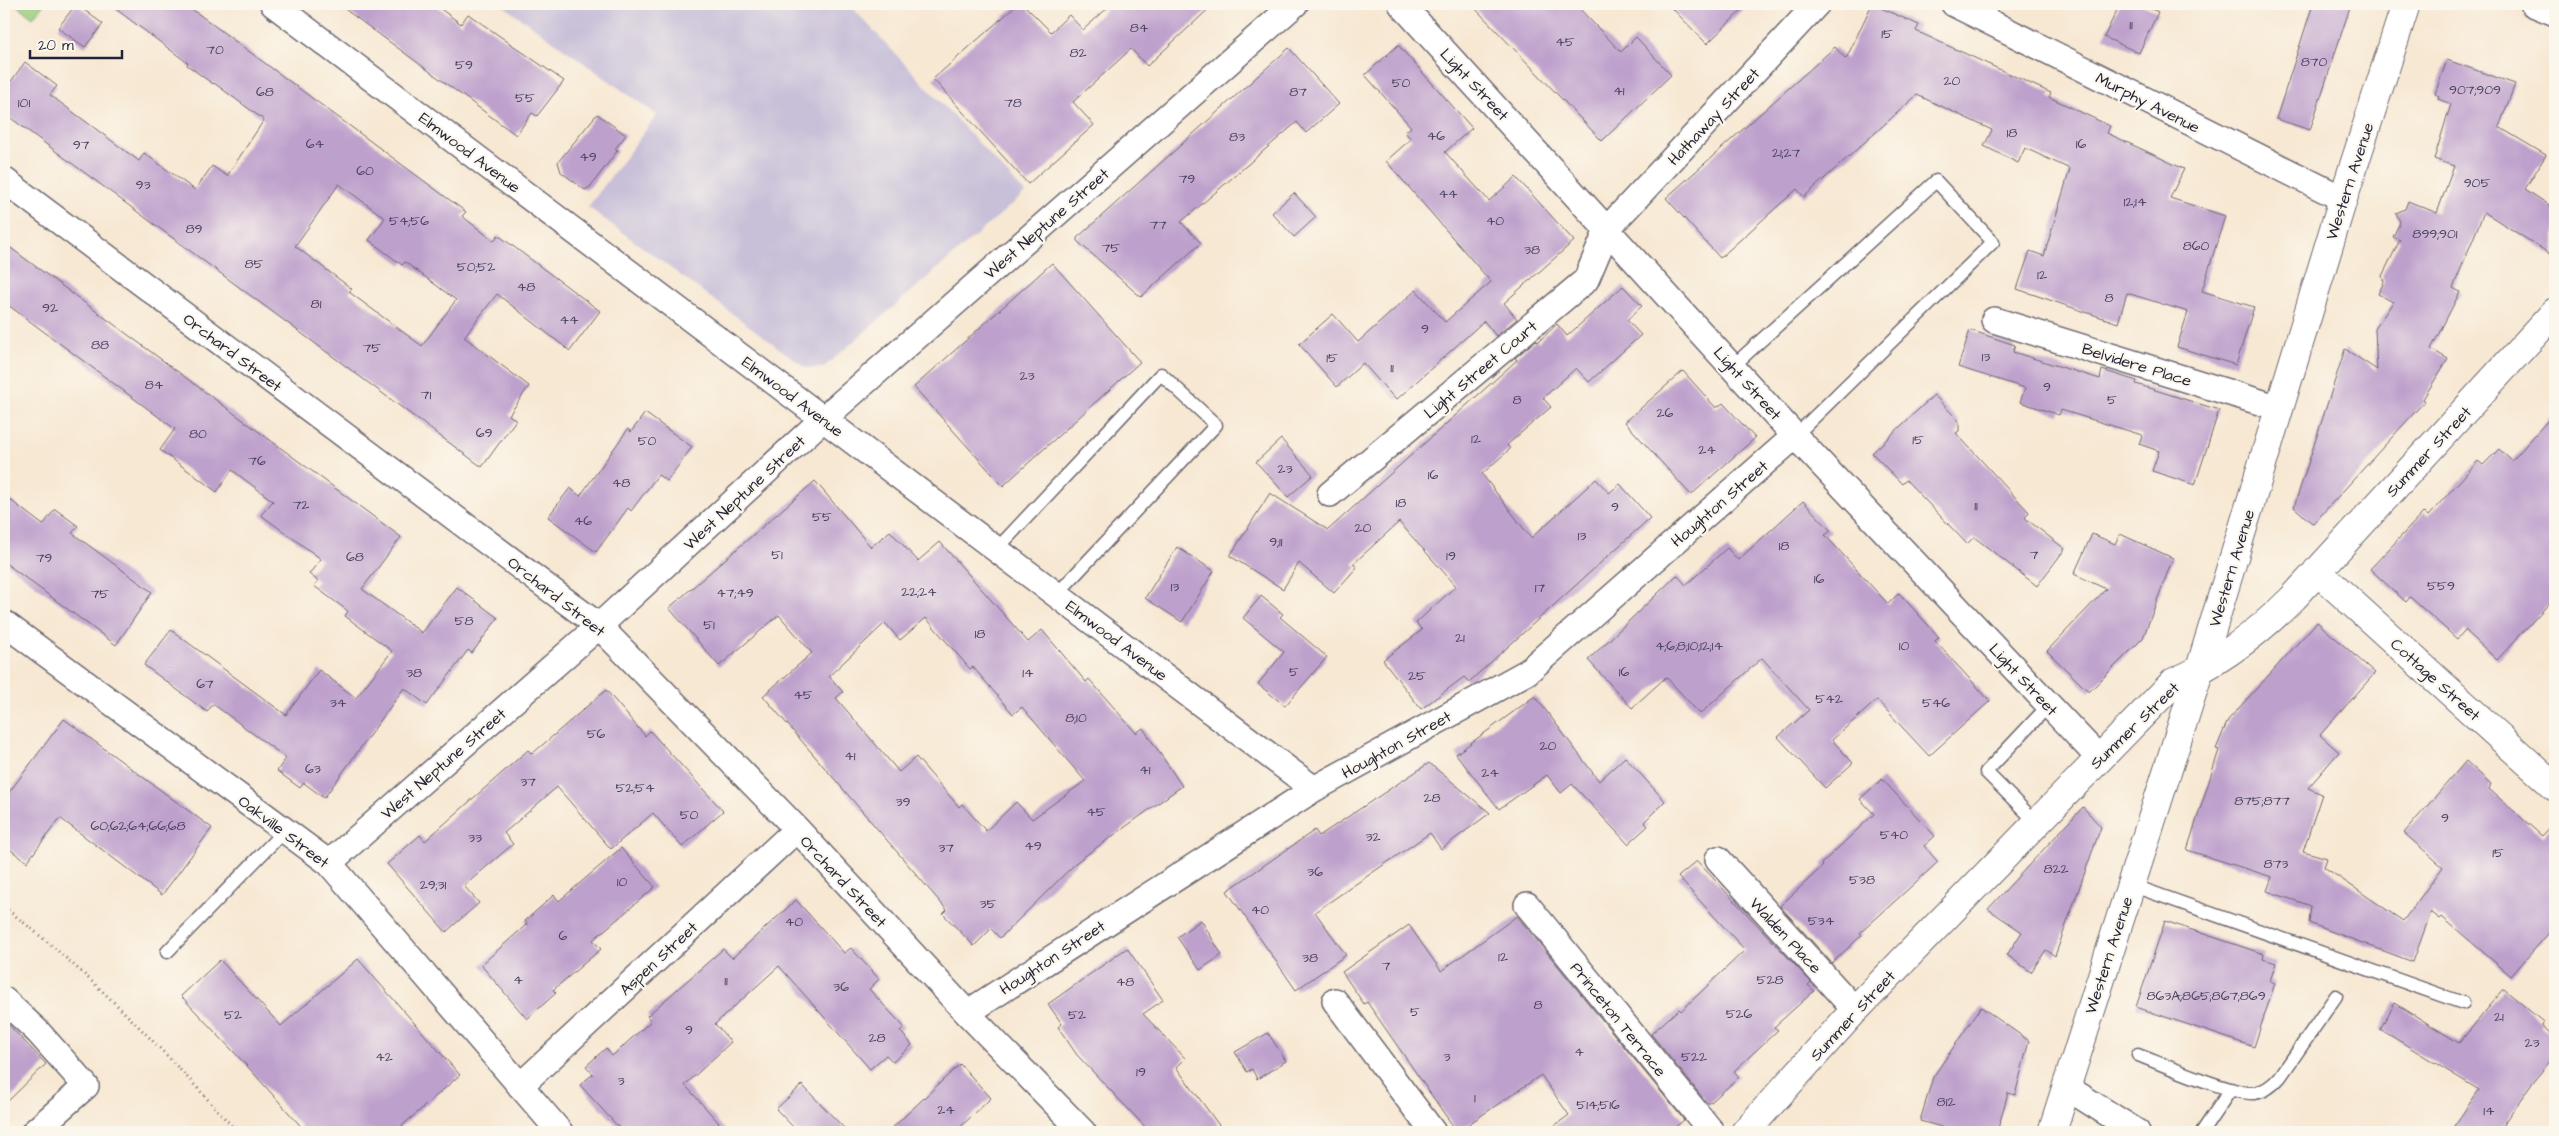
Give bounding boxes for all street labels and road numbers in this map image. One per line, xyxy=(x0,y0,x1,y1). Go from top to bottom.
street label: Light Street xyxy=(1434,44,1514,127)
street label: Hathaway Street xyxy=(1663,63,1766,171)
street label: Murphy Avenue xyxy=(2091,67,2204,140)
street label: Elmwood Avenue xyxy=(414,107,525,198)
street label: Western Avenue xyxy=(2321,120,2379,243)
street label: West Neptune Street xyxy=(979,163,1114,284)
street label: Orchard Street xyxy=(178,308,287,398)
street label: Light Street Court xyxy=(1419,315,1543,425)
street label: Belvidere Place xyxy=(2079,338,2195,392)
street label: Light Street xyxy=(1708,342,1787,426)
street label: Elmwood Avenue xyxy=(737,351,848,442)
street label: Summer Street xyxy=(2381,401,2477,502)
street label: West Neptune Street xyxy=(679,430,811,555)
street label: Houghton Street xyxy=(1666,455,1774,553)
street label: Western Avenue xyxy=(2204,506,2260,630)
street label: Orchard Street xyxy=(503,552,610,642)
street label: Elmwood Avenue xyxy=(1061,595,1172,686)
street label: Cottage Street xyxy=(2385,633,2485,727)
street label: Light Street xyxy=(1983,639,2063,722)
street label: Summer Street xyxy=(2085,677,2185,774)
street label: West Neptune Street xyxy=(376,703,511,824)
street label: Houghton Street xyxy=(1338,705,1456,785)
street label: Oakville Street xyxy=(233,790,334,874)
street label: Orchard Street xyxy=(795,831,892,933)
street label: Walden Place xyxy=(1744,893,1826,979)
street label: Western Avenue xyxy=(2080,894,2138,1017)
street label: Houghton Street xyxy=(995,915,1111,1001)
street label: Aspen Street xyxy=(615,916,703,1001)
street label: Princeton Terrace xyxy=(1565,958,1671,1082)
street label: Summer Street xyxy=(1805,965,1901,1066)

